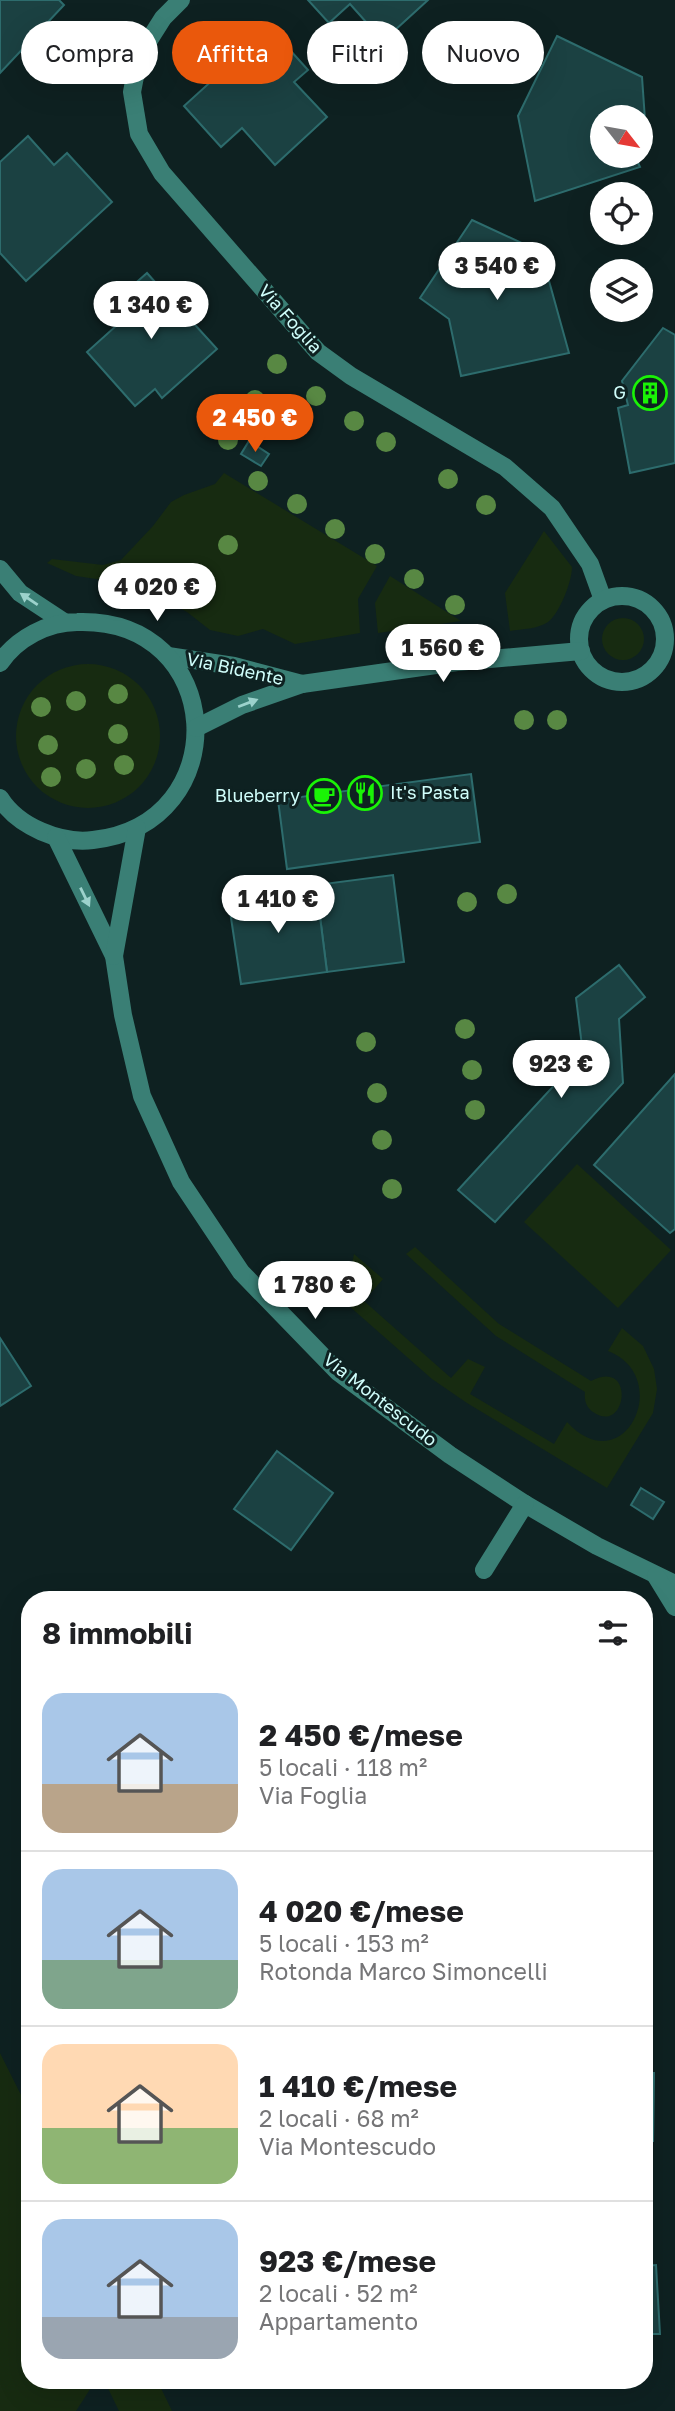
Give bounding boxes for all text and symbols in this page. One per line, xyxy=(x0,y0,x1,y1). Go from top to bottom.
chip: Compra xyxy=(21,21,158,84)
chip: Affitta xyxy=(172,21,293,84)
chip: Filtri xyxy=(307,21,408,84)
chip: Nuovo xyxy=(422,21,544,84)
north arrow xyxy=(590,105,653,168)
map controls xyxy=(590,105,653,322)
button: locate xyxy=(590,182,653,245)
pin: 3 540 € xyxy=(432,243,562,302)
text: 3 540 € xyxy=(454,251,540,279)
button: layers xyxy=(590,259,653,322)
street label: Via Foglia xyxy=(254,279,327,357)
pin: 1 340 € xyxy=(86,282,216,341)
text: 1 340 € xyxy=(110,290,192,318)
building icon: G xyxy=(631,374,669,412)
place label: G xyxy=(613,381,626,403)
pin: 2 450 € xyxy=(190,394,320,454)
text: 2 450 € xyxy=(212,403,298,431)
pin: 4 020 € xyxy=(92,564,222,623)
text: 4 020 € xyxy=(114,572,200,600)
one-way arrow xyxy=(20,592,38,606)
pin: 1 560 € xyxy=(378,624,508,684)
text: 1 560 € xyxy=(401,633,485,661)
street label: Via Bidente xyxy=(185,647,286,689)
one-way arrow xyxy=(238,698,259,709)
restaurant icon: It's Pasta xyxy=(346,774,384,812)
cafe icon: Blueberry xyxy=(305,777,343,815)
place label: It's Pasta xyxy=(390,781,470,803)
place label: Blueberry xyxy=(215,784,300,806)
pin: 1 410 € xyxy=(213,876,343,935)
text: 1 410 € xyxy=(238,884,318,912)
one-way arrow xyxy=(79,887,91,907)
pin: 923 € xyxy=(512,1040,610,1100)
text: 923 € xyxy=(529,1049,593,1077)
pin: 1 780 € xyxy=(250,1262,380,1321)
text: 1 780 € xyxy=(274,1270,356,1298)
street label: Via Montescudo xyxy=(319,1348,442,1451)
icon: filters xyxy=(594,1614,632,1652)
text: 8 immobili xyxy=(42,1615,192,1651)
text: 2 450 €/mese xyxy=(259,1717,463,1753)
icon: home xyxy=(98,1721,182,1805)
text: 5 locali · 118 m² xyxy=(259,1753,427,1781)
text: Via Foglia xyxy=(259,1781,367,1809)
text: 4 020 €/mese xyxy=(259,1893,464,1929)
icon: home xyxy=(98,1897,182,1981)
text: 5 locali · 153 m² xyxy=(259,1929,429,1957)
text: Rotonda Marco Simoncelli xyxy=(259,1957,548,1985)
text: 1 410 €/mese xyxy=(259,2068,457,2104)
icon: home xyxy=(98,2072,182,2156)
text: 2 locali · 68 m² xyxy=(259,2104,419,2132)
text: Via Montescudo xyxy=(259,2132,436,2160)
text: 923 €/mese xyxy=(259,2243,436,2279)
icon: home xyxy=(98,2247,182,2331)
text: 2 locali · 52 m² xyxy=(259,2279,418,2307)
text: Appartamento xyxy=(259,2307,418,2335)

